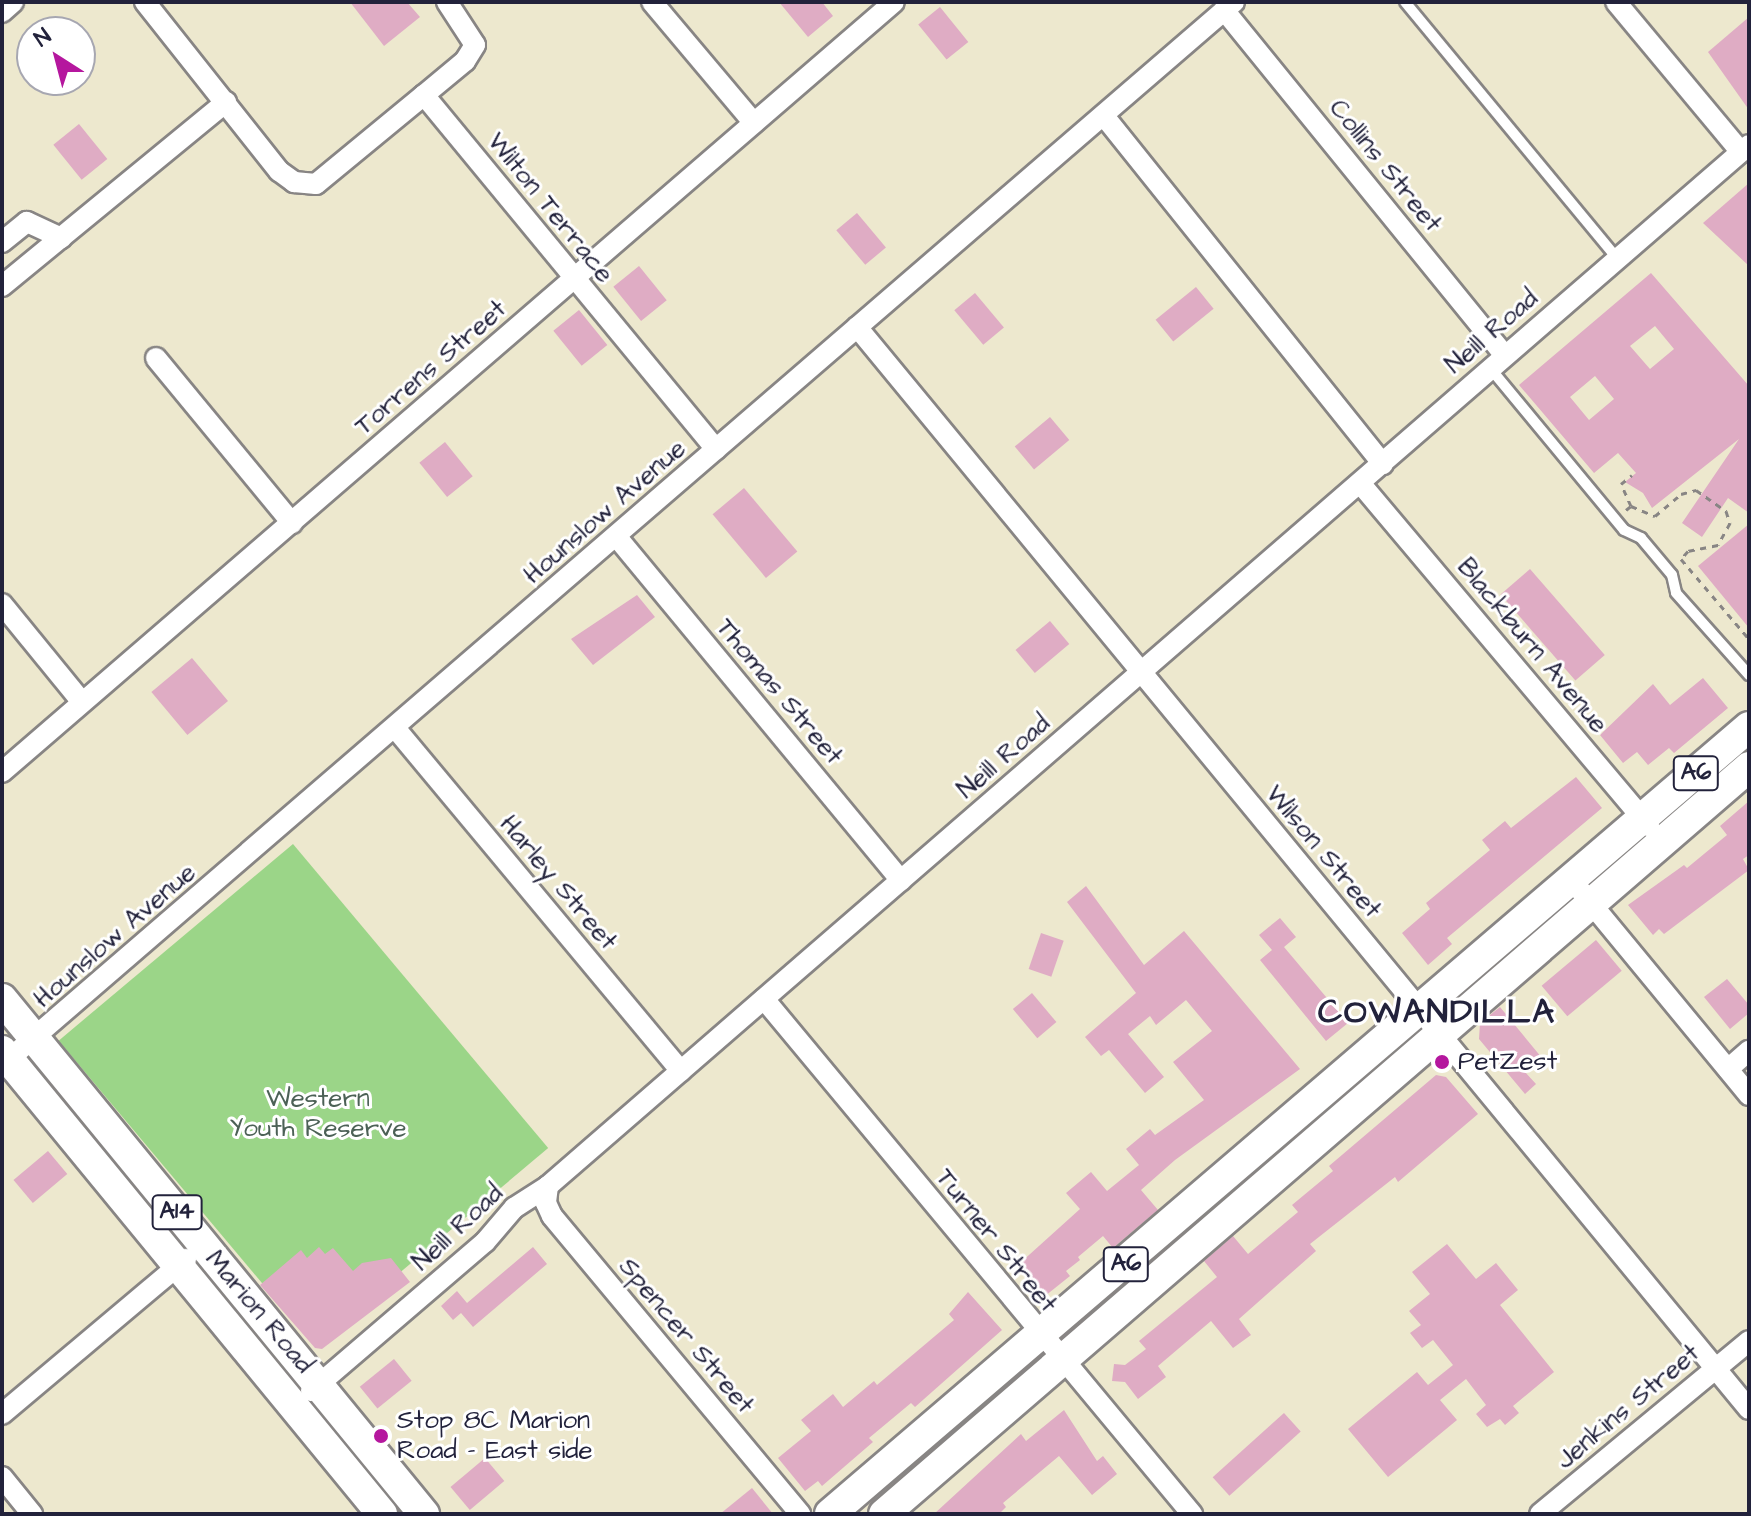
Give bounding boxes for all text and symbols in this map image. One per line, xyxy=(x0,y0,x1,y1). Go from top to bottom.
north arrow xyxy=(16,16,96,96)
text: N xyxy=(28,21,57,54)
street label: Collins Street xyxy=(1322,93,1448,239)
street label: Wilton Terrace xyxy=(480,127,620,289)
street label: Neill Road xyxy=(1439,283,1545,381)
street label: Torrens Street xyxy=(349,294,513,442)
street label: Hounslow Avenue xyxy=(518,433,692,591)
street label: Blackburn Avenue xyxy=(1450,552,1614,740)
street label: Thomas Street xyxy=(709,613,849,771)
street label: Neill Road xyxy=(951,708,1057,806)
road number: A6 xyxy=(1672,753,1720,793)
street label: Wilson Street xyxy=(1258,779,1388,925)
street label: Harley Street xyxy=(493,809,623,957)
street label: Hounslow Avenue xyxy=(28,857,202,1015)
district label: COWANDILLA xyxy=(1318,993,1556,1033)
place label: PetZest xyxy=(1458,1046,1557,1078)
marker: PetZest xyxy=(1433,1053,1451,1071)
park label: Western Youth Reserve xyxy=(229,1083,407,1144)
street label: Turner Street xyxy=(929,1163,1063,1319)
street label: Neill Road xyxy=(406,1178,510,1278)
road number: A14 xyxy=(151,1192,203,1232)
street label: Marion Road xyxy=(199,1244,319,1380)
road number: A6 xyxy=(1102,1244,1150,1284)
street label: Spencer Street xyxy=(612,1252,760,1420)
street label: Jenkins Street xyxy=(1550,1338,1706,1476)
place label: Stop 8C Marion Road - East side xyxy=(397,1405,593,1466)
marker: Stop 8C Marion Road - East side xyxy=(372,1427,390,1445)

